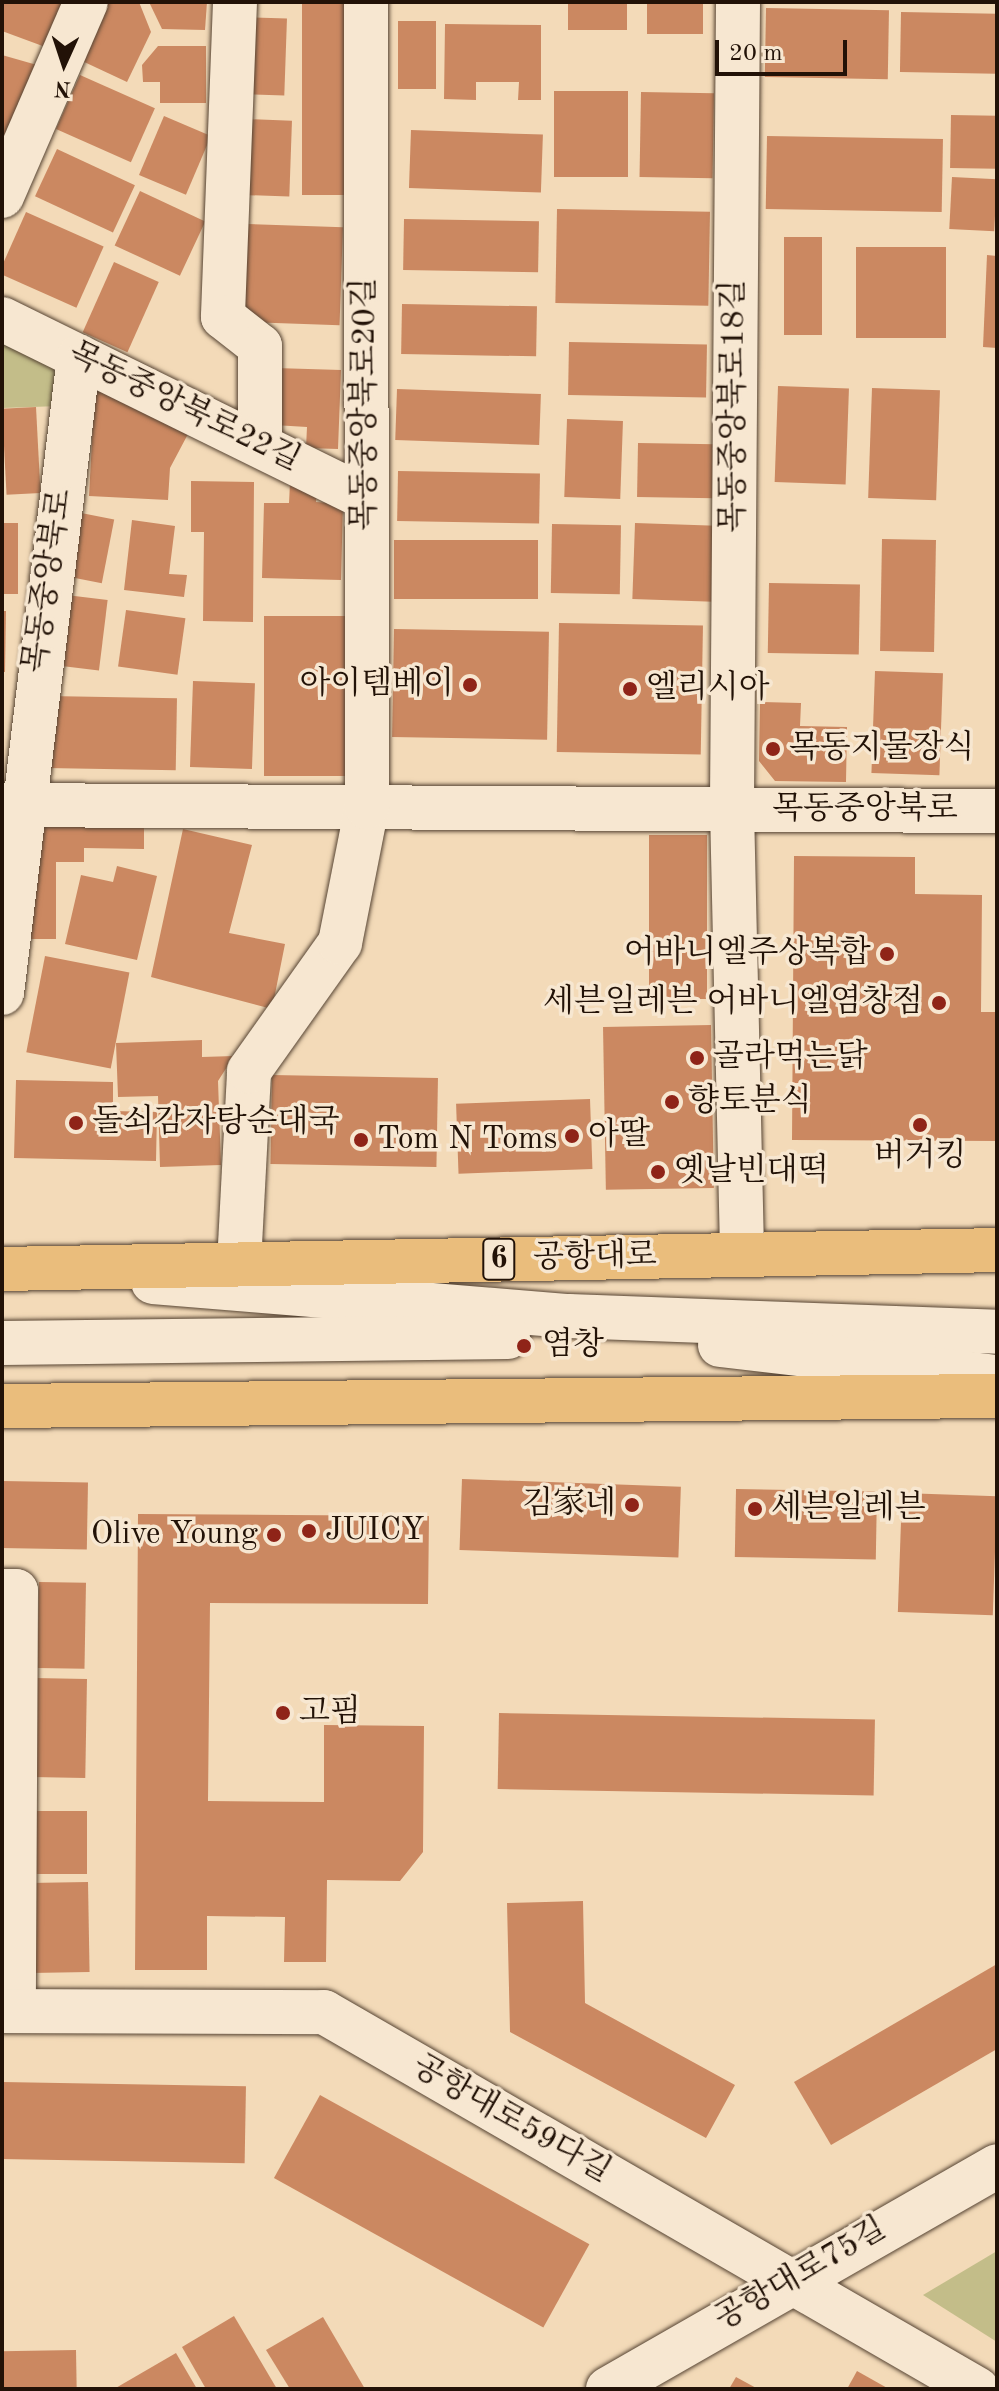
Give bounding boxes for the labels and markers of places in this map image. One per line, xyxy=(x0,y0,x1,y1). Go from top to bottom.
place label: 아이템베이 xyxy=(299,666,454,704)
place label: 엘리시아 xyxy=(646,670,770,708)
marker: 아이템베이 xyxy=(461,676,479,694)
marker: 엘리시아 xyxy=(621,680,639,698)
place label: 목동지물장식 xyxy=(789,730,974,768)
marker: 목동지물장식 xyxy=(764,740,782,758)
place label: 어바니엘주상복합 xyxy=(624,935,871,973)
marker: 어바니엘주상복합 xyxy=(878,945,896,963)
place label: 세븐일레븐 어바니엘염창점 xyxy=(543,984,923,1022)
marker: 세븐일레븐 어바니엘염창점 xyxy=(930,994,948,1012)
place label: 골라먹는닭 xyxy=(713,1039,868,1077)
marker: 골라먹는닭 xyxy=(688,1049,706,1067)
place label: 향토분식 xyxy=(688,1083,812,1121)
marker: 향토분식 xyxy=(663,1093,681,1111)
place label: 돌쇠감자탕순대국 xyxy=(92,1104,339,1142)
marker: 돌쇠감자탕순대국 xyxy=(67,1114,85,1132)
marker: 버거킹 xyxy=(911,1116,929,1134)
place label: 아딸 xyxy=(588,1117,650,1155)
place label: Tom N Toms xyxy=(377,1121,557,1159)
marker: 아딸 xyxy=(563,1127,581,1145)
marker: Tom N Toms xyxy=(352,1131,370,1149)
place label: 버거킹 xyxy=(874,1138,966,1176)
place label: 옛날빈대떡 xyxy=(674,1153,829,1191)
marker: 옛날빈대떡 xyxy=(649,1163,667,1181)
place label: 염창 xyxy=(542,1327,604,1365)
marker: 염창 xyxy=(513,1335,535,1357)
place label: 김家네 xyxy=(522,1486,616,1524)
place label: 세븐일레븐 xyxy=(771,1490,926,1528)
marker: 김家네 xyxy=(623,1496,641,1514)
marker: 세븐일레븐 xyxy=(746,1500,764,1518)
place label: JUICY xyxy=(325,1512,425,1550)
place label: Olive Young xyxy=(91,1516,258,1554)
marker: JUICY xyxy=(300,1522,318,1540)
marker: Olive Young xyxy=(265,1526,283,1544)
place label: 고핌 xyxy=(299,1694,361,1732)
marker: 고핌 xyxy=(274,1704,292,1722)

